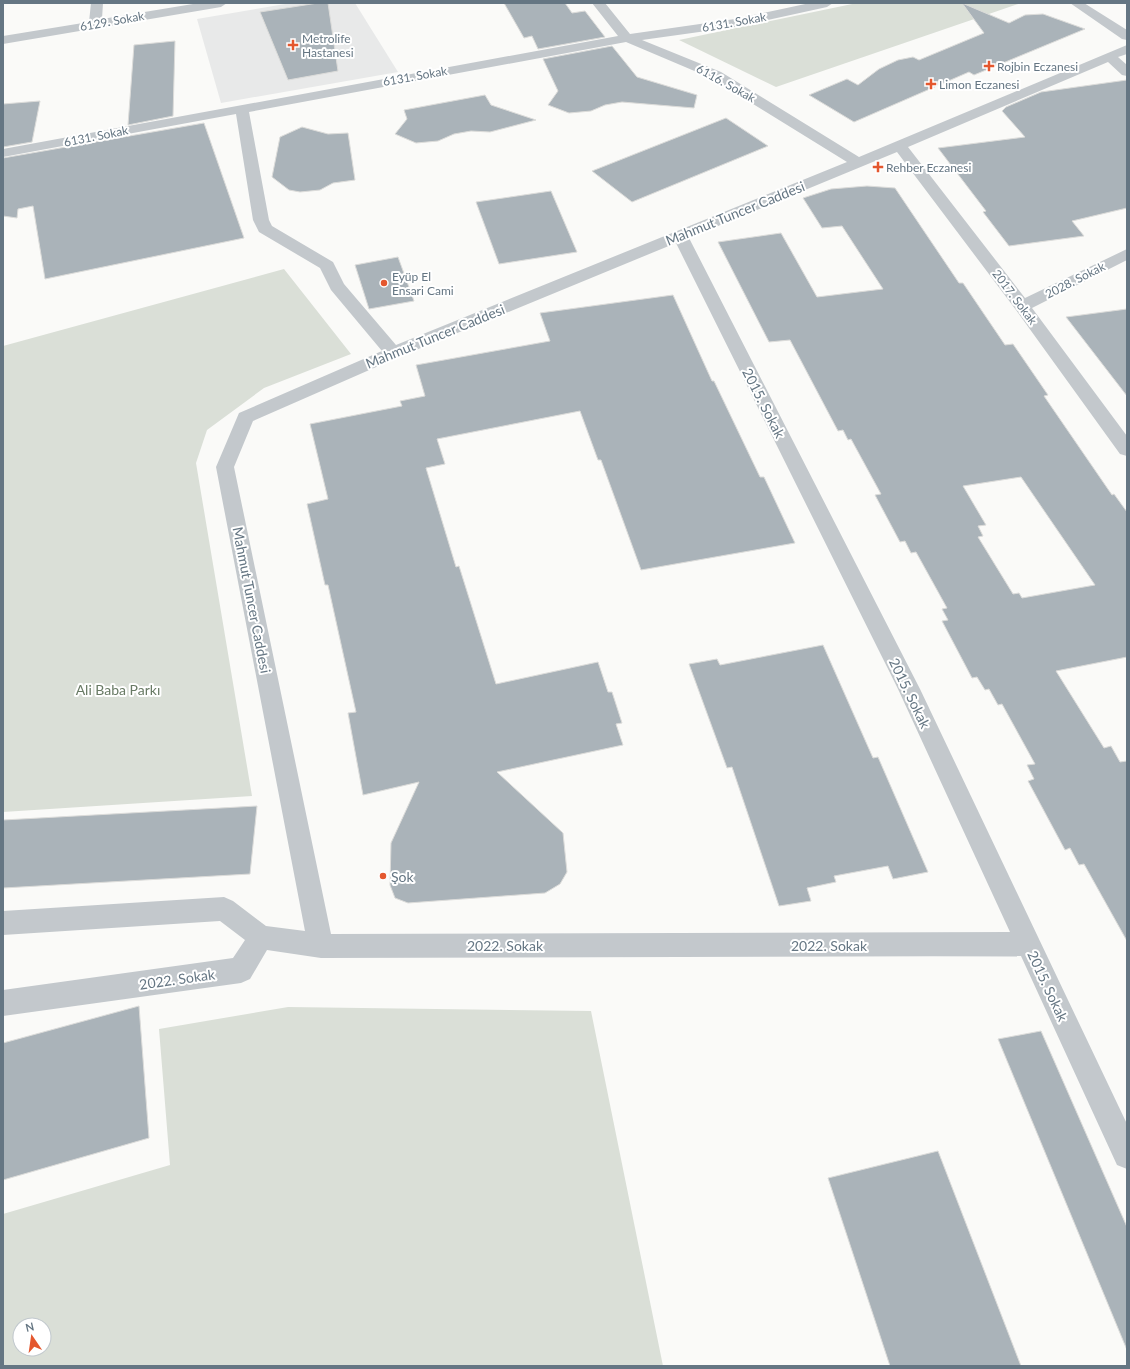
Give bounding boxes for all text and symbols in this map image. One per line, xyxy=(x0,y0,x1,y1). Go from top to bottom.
street label: 6129. Sokak xyxy=(79,8,146,34)
street label: 6131. Sokak xyxy=(701,9,768,35)
place label: Metrolife Hastanesi xyxy=(302,31,354,60)
marker: Metrolife Hastanesi xyxy=(287,39,299,51)
place label: Rojbin Eczanesi xyxy=(997,59,1078,74)
street label: 6116. Sokak xyxy=(694,61,759,106)
marker: Rojbin Eczanesi xyxy=(984,61,994,71)
street label: 6131. Sokak xyxy=(382,63,449,89)
place label: Limon Eczanesi xyxy=(939,77,1019,92)
marker: Limon Eczanesi xyxy=(926,79,936,89)
street label: 6131. Sokak xyxy=(63,122,130,150)
place label: Rehber Eczanesi xyxy=(886,160,971,175)
marker: Rehber Eczanesi xyxy=(873,162,883,172)
street label: Mahmut Tuncer Caddesi xyxy=(663,177,807,249)
street label: 2028. Sokak xyxy=(1043,258,1108,301)
street label: 2017. Sokak xyxy=(989,266,1041,328)
place label: Eyüp El Ensari Cami xyxy=(392,269,454,298)
marker: Eyüp El Ensari Cami xyxy=(379,278,389,288)
street label: Mahmut Tuncer Caddesi xyxy=(363,300,507,372)
street label: 2015. Sokak xyxy=(739,365,789,442)
street label: Mahmut Tuncer Caddesi xyxy=(229,525,275,675)
street label: 2015. Sokak xyxy=(886,655,935,732)
park label: Ali Baba Parkı xyxy=(76,681,160,698)
place label: Şok xyxy=(391,868,414,885)
marker: Şok xyxy=(378,871,388,881)
street label: 2022. Sokak xyxy=(467,937,544,954)
street label: 2022. Sokak xyxy=(791,937,868,954)
street label: 2015. Sokak xyxy=(1024,948,1072,1025)
street label: 2022. Sokak xyxy=(138,965,217,993)
north arrow xyxy=(12,1317,52,1357)
text: N xyxy=(24,1319,35,1334)

